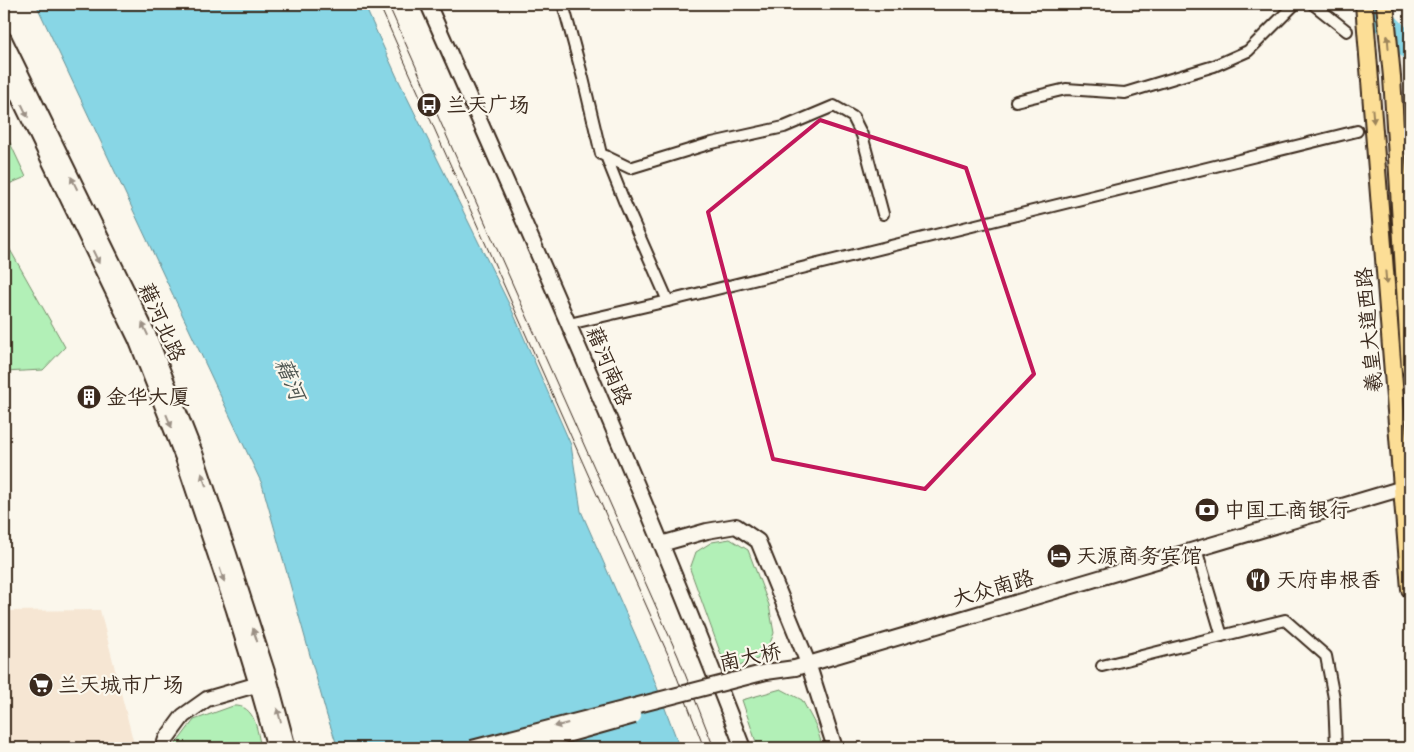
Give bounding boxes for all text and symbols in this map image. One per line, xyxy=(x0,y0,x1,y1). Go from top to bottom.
one-way arrow xyxy=(1384,33,1392,49)
bus stop icon: 兰天广场 xyxy=(416,92,442,118)
place label: 兰天广场 xyxy=(446,92,530,118)
one-way arrow xyxy=(21,104,29,118)
one-way arrow xyxy=(1369,108,1377,124)
one-way arrow xyxy=(70,176,78,190)
one-way arrow xyxy=(92,250,100,264)
street label: 羲皇大道西路 xyxy=(1351,266,1387,394)
one-way arrow xyxy=(1382,270,1390,286)
street label: 藉河北路 xyxy=(133,278,191,366)
one-way arrow xyxy=(141,322,149,336)
street label: 藉河南路 xyxy=(581,322,637,410)
water label: 藉河 xyxy=(269,353,313,407)
building icon: 金华大厦 xyxy=(76,384,102,410)
place label: 金华大厦 xyxy=(106,384,190,410)
one-way arrow xyxy=(165,414,173,429)
one-way arrow xyxy=(200,473,207,488)
bank icon: 中国工商银行 xyxy=(1194,497,1220,523)
place label: 中国工商银行 xyxy=(1224,497,1350,523)
hotel icon: 天源商务宾馆 xyxy=(1046,543,1072,569)
place label: 天源商务宾馆 xyxy=(1076,543,1202,569)
street label: 大众南路 xyxy=(949,564,1037,612)
one-way arrow xyxy=(219,567,226,582)
restaurant icon: 天府串根香 xyxy=(1245,567,1271,593)
place label: 天府串根香 xyxy=(1276,567,1381,593)
one-way arrow xyxy=(251,627,258,642)
street label: 南大桥 xyxy=(716,638,784,676)
supermarket icon: 兰天城市广场 xyxy=(28,672,54,698)
place label: 兰天城市广场 xyxy=(58,672,184,698)
one-way arrow xyxy=(275,707,283,722)
one-way arrow xyxy=(553,721,569,729)

